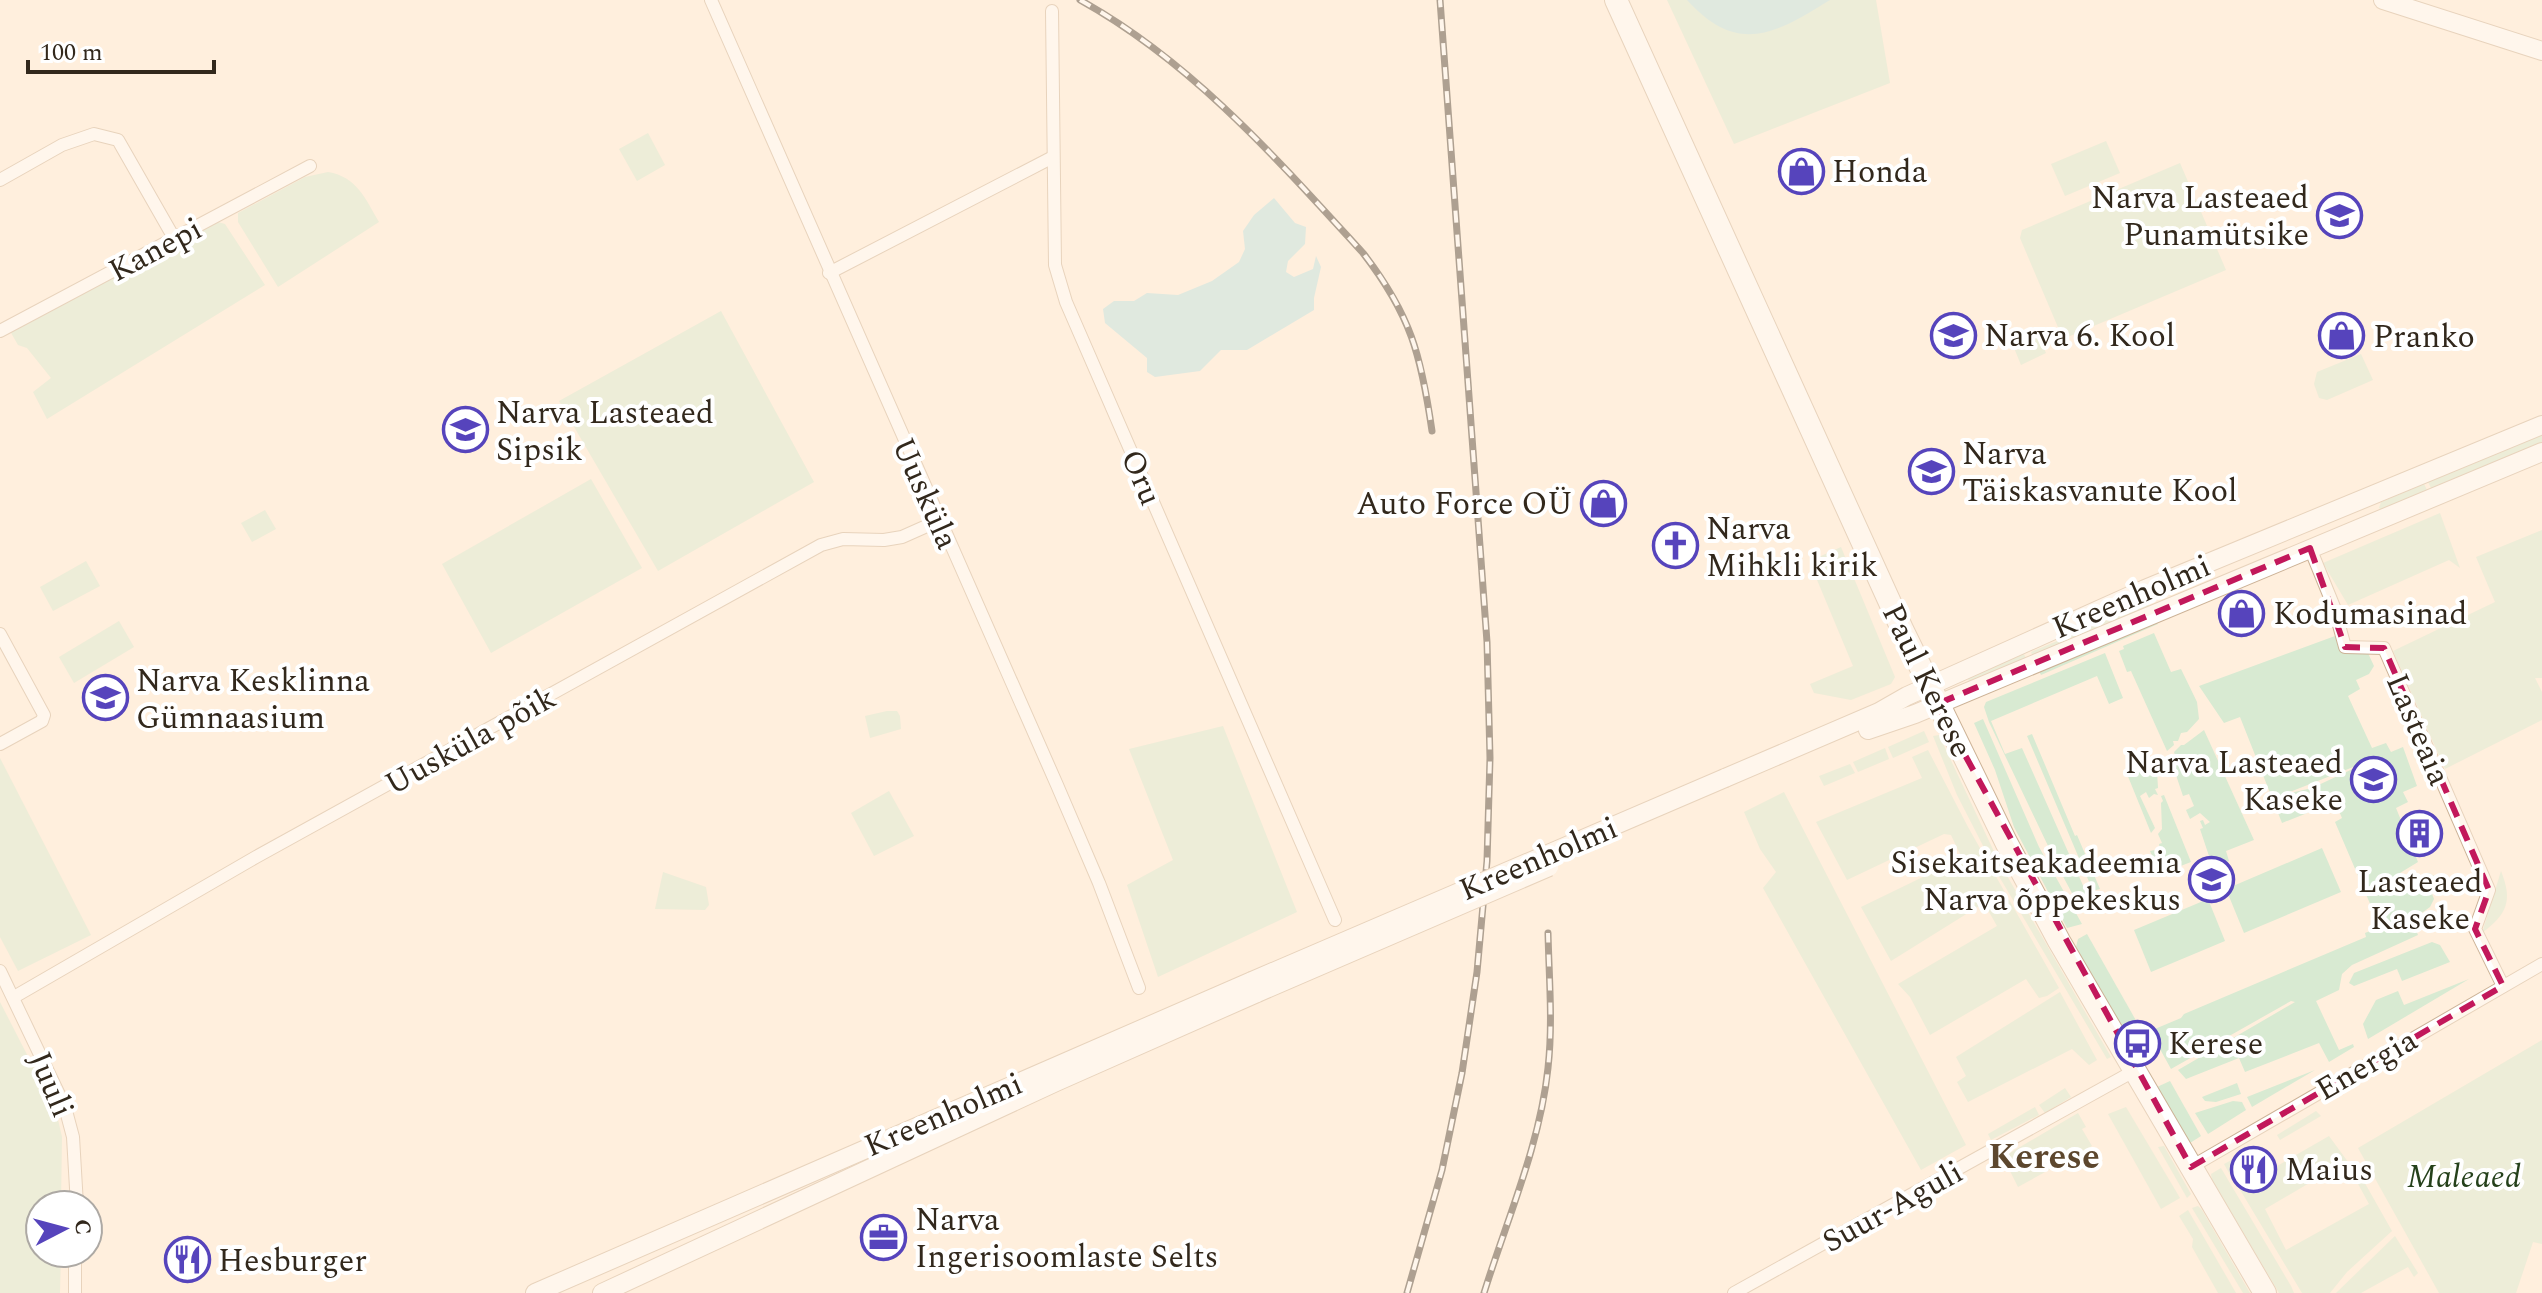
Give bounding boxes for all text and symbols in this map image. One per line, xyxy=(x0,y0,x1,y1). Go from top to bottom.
scale bar xyxy=(28,24,214,74)
text: 100 m xyxy=(40,35,103,71)
shop icon: Honda xyxy=(1777,147,1825,195)
place label: Honda xyxy=(1832,148,1928,197)
place label: Narva Lasteaed Punamütsike xyxy=(2091,174,2309,260)
school or university icon: Narva Lasteaed Punamütsike xyxy=(2316,191,2364,239)
street label: Kanepi xyxy=(100,205,211,295)
school or university icon: Narva 6. Kool xyxy=(1929,311,1977,359)
place label: Narva 6. Kool xyxy=(1984,312,2175,361)
shop icon: Pranko xyxy=(2318,312,2366,360)
place label: Pranko xyxy=(2373,313,2475,362)
place label: Narva Lasteaed Sipsik xyxy=(496,389,714,475)
school or university icon: Narva Lasteaed Sipsik xyxy=(441,406,489,454)
street label: Uusküla xyxy=(878,430,971,558)
place label: Narva Täiskasvanute Kool xyxy=(1962,430,2238,516)
street label: Oru xyxy=(1107,442,1174,513)
school or university icon: Narva Täiskasvanute Kool xyxy=(1907,447,1955,495)
shop icon: Auto Force OÜ xyxy=(1580,479,1628,527)
place label: Auto Force OÜ xyxy=(1356,480,1573,529)
place label: Narva Mihkli kirik xyxy=(1706,505,1878,591)
church icon: Narva Mihkli kirik xyxy=(1651,522,1699,570)
street label: Kreenholmi xyxy=(2045,542,2218,653)
shop icon: Kodumasinad xyxy=(2218,589,2266,637)
place label: Kodumasinad xyxy=(2273,590,2468,639)
street label: Paul Kerese xyxy=(1868,595,1985,766)
place label: Narva Kesklinna Gümnaasium xyxy=(136,657,370,743)
street label: Lasteaia xyxy=(2372,666,2463,794)
school or university icon: Narva Kesklinna Gümnaasium xyxy=(81,674,129,722)
street label: Uusküla põik xyxy=(376,674,565,809)
place label: Narva Lasteaed Kaseke xyxy=(2125,739,2343,825)
school or university icon: Narva Lasteaed Kaseke xyxy=(2350,756,2398,804)
street label: Kreenholmi xyxy=(1452,804,1625,915)
building icon: Lasteaed Kaseke xyxy=(2396,810,2444,858)
place label: Sisekaitseakadeemia Narva õppekeskus xyxy=(1890,839,2181,925)
school or university icon: Sisekaitseakadeemia Narva õppekeskus xyxy=(2188,856,2236,904)
place label: Lasteaed Kaseke xyxy=(2357,858,2483,944)
street label: Energia xyxy=(2307,1016,2427,1114)
bus stop icon: Kerese xyxy=(2113,1019,2161,1067)
place label: Kerese xyxy=(2168,1020,2263,1069)
street label: Juuli xyxy=(15,1044,86,1125)
street label: Kreenholmi xyxy=(857,1060,1030,1171)
district label: Kerese xyxy=(1988,1130,2100,1185)
restaurant icon: Maius xyxy=(2230,1145,2278,1193)
place label: Maius xyxy=(2285,1146,2373,1195)
street label: Suur-Aguli xyxy=(1813,1148,1972,1266)
park label: Maleaed xyxy=(2407,1153,2521,1202)
north arrow xyxy=(24,1189,104,1269)
place label: Narva Ingerisoomlaste Selts xyxy=(915,1196,1218,1282)
office icon: Narva Ingerisoomlaste Selts xyxy=(860,1213,908,1261)
text: С xyxy=(65,1218,100,1237)
restaurant icon: Hesburger xyxy=(163,1236,211,1284)
place label: Hesburger xyxy=(218,1237,367,1286)

